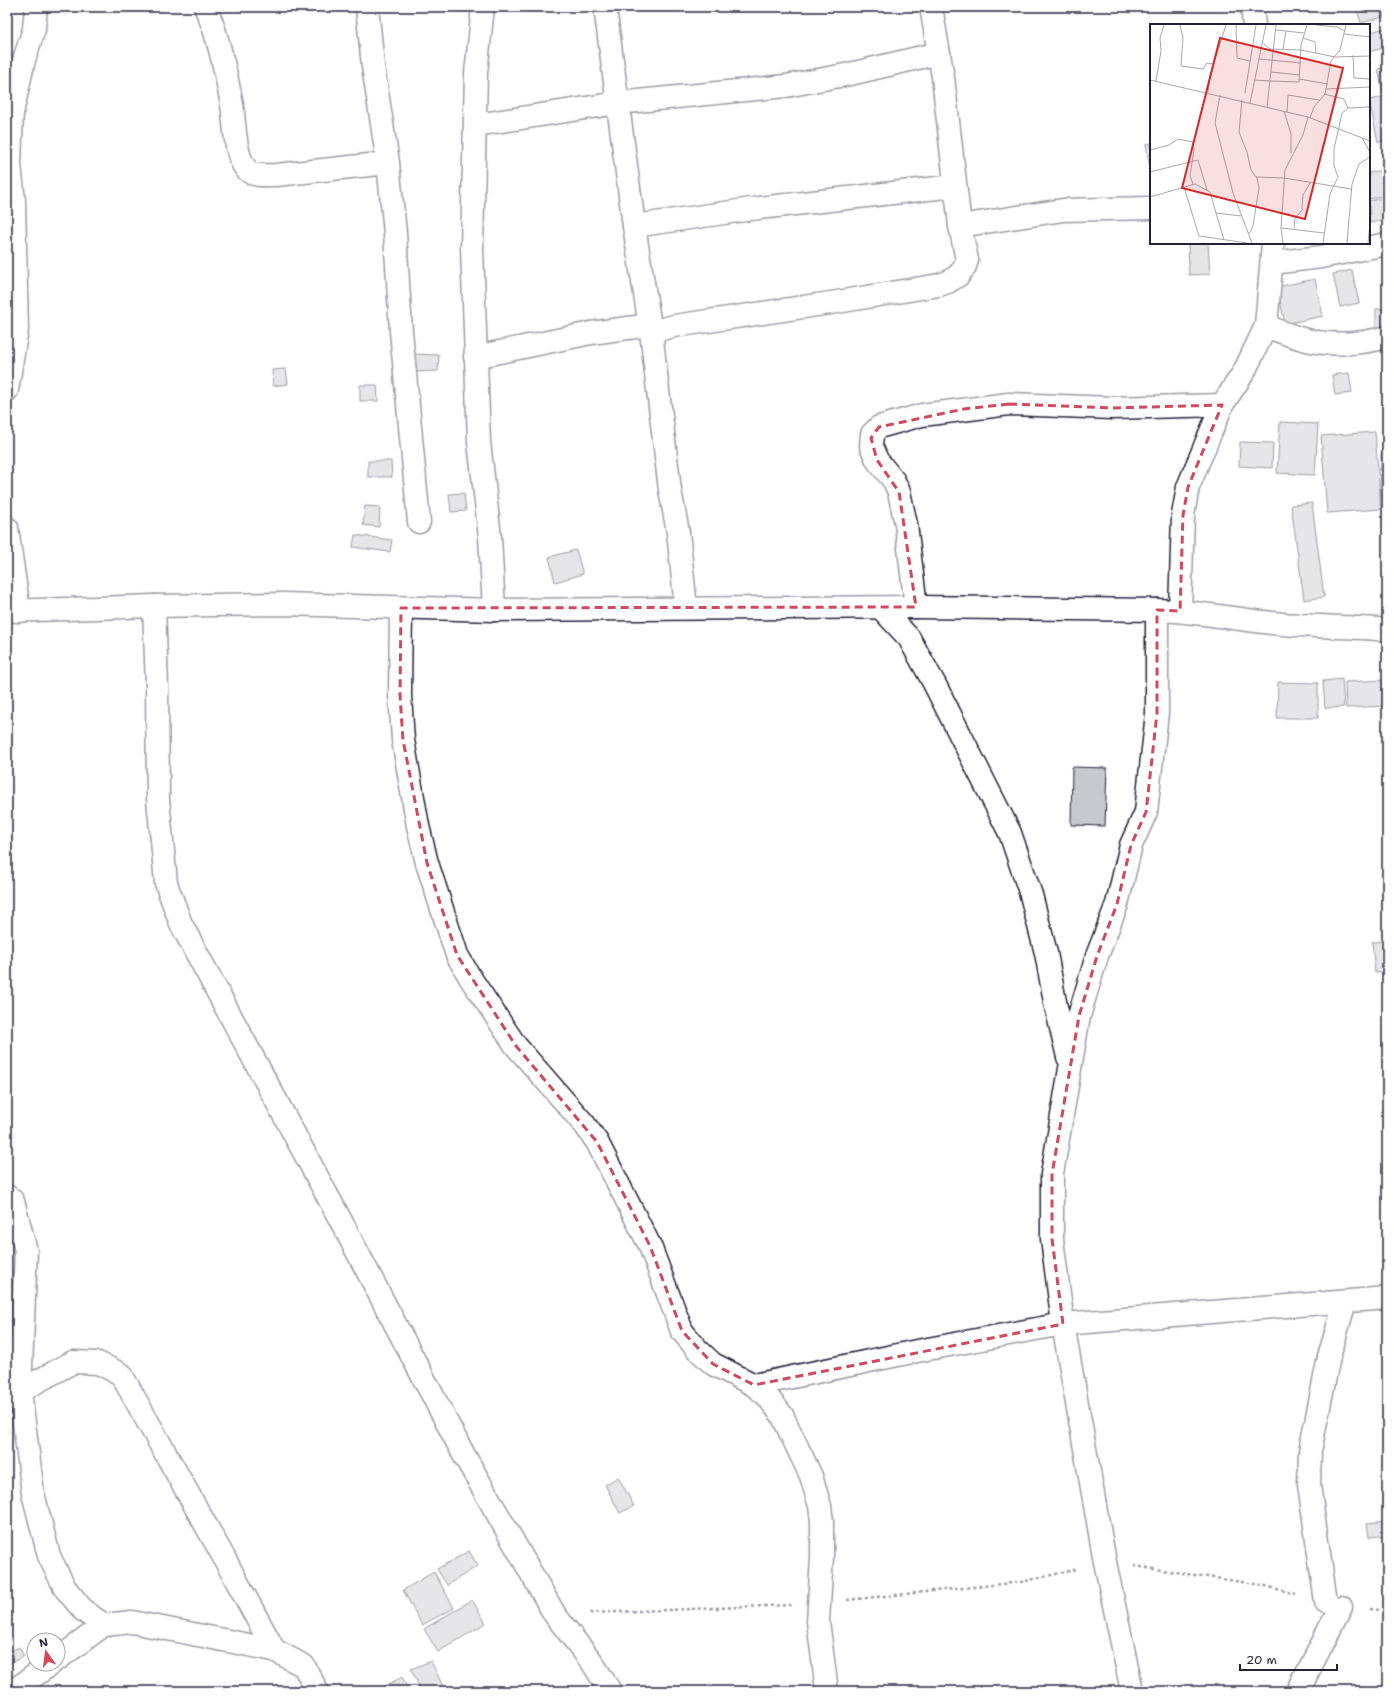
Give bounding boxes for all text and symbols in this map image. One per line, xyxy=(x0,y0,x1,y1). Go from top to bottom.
inset map xyxy=(1150,24,1370,244)
north arrow xyxy=(26,1632,66,1672)
text: N xyxy=(38,1634,50,1651)
scale bar xyxy=(1240,1646,1337,1672)
text: 20 m xyxy=(1246,1652,1277,1668)

